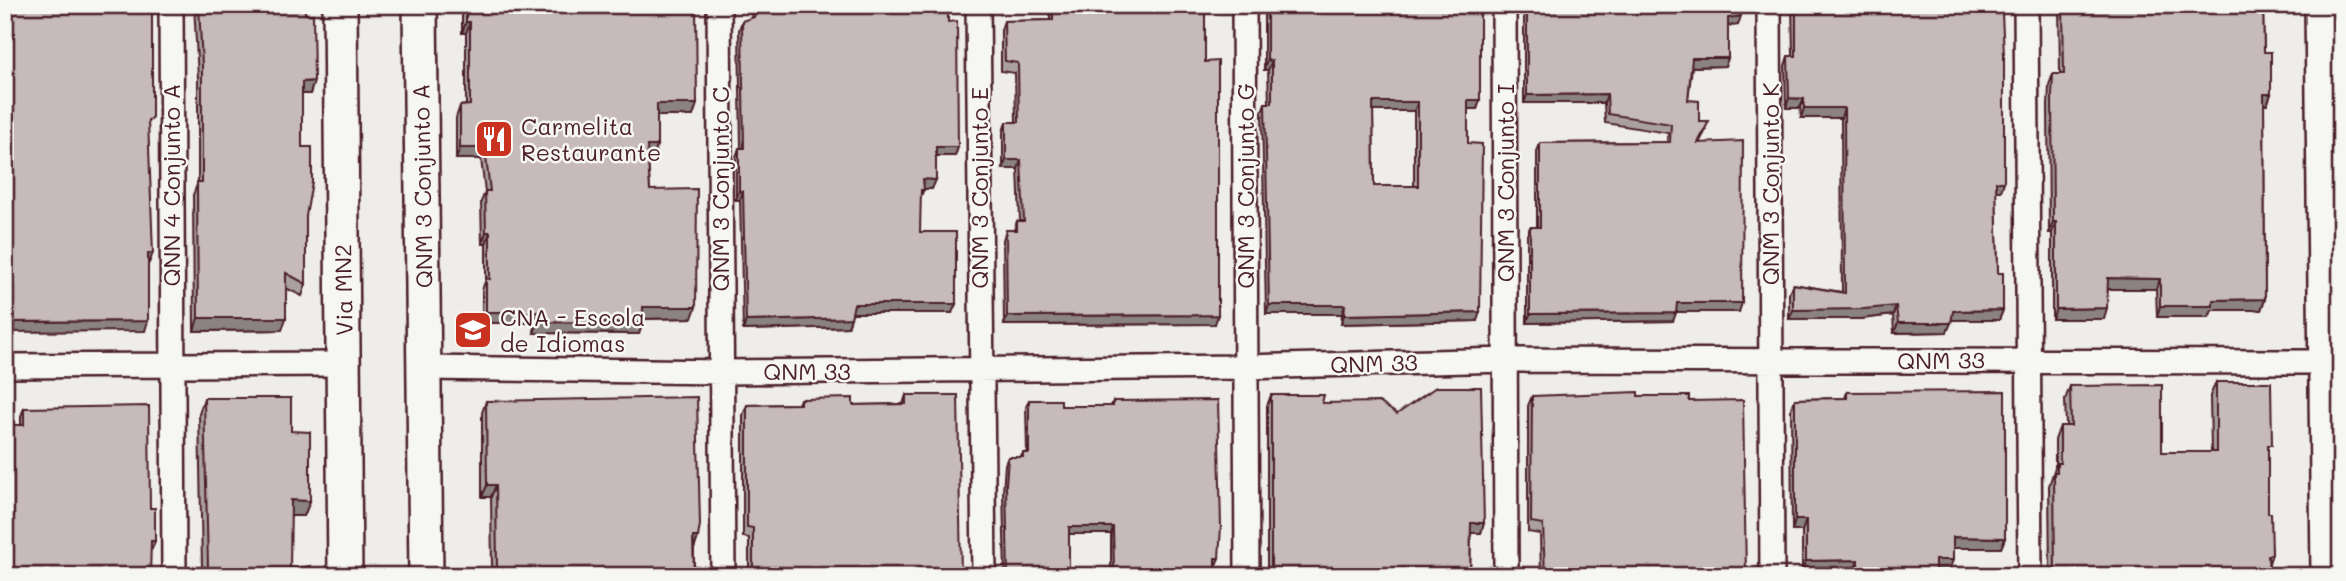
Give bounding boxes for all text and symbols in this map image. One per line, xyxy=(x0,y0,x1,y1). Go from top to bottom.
street label: QNN 4 Conjunto A xyxy=(156,83,186,287)
street label: QNM 3 Conjunto G xyxy=(1230,83,1260,289)
street label: QNM 3 Conjunto K xyxy=(1755,83,1785,285)
street label: QNM 3 Conjunto A xyxy=(405,84,439,288)
street label: QNM 3 Conjunto I xyxy=(1490,84,1520,282)
street label: QNM 3 Conjunto C xyxy=(705,87,735,291)
street label: QNM 3 Conjunto E xyxy=(964,87,994,289)
place label: Carmelita Restaurante xyxy=(521,111,661,167)
restaurant icon: Carmelita Restaurante xyxy=(473,118,515,160)
street label: Via MN2 xyxy=(327,244,359,336)
place label: CNA - Escola de Idiomas xyxy=(500,302,645,358)
school or university icon: CNA - Escola de Idiomas xyxy=(452,309,494,351)
street label: QNM 33 xyxy=(1897,344,1985,376)
street label: QNM 33 xyxy=(1330,346,1418,380)
street label: QNM 33 xyxy=(763,356,851,386)

